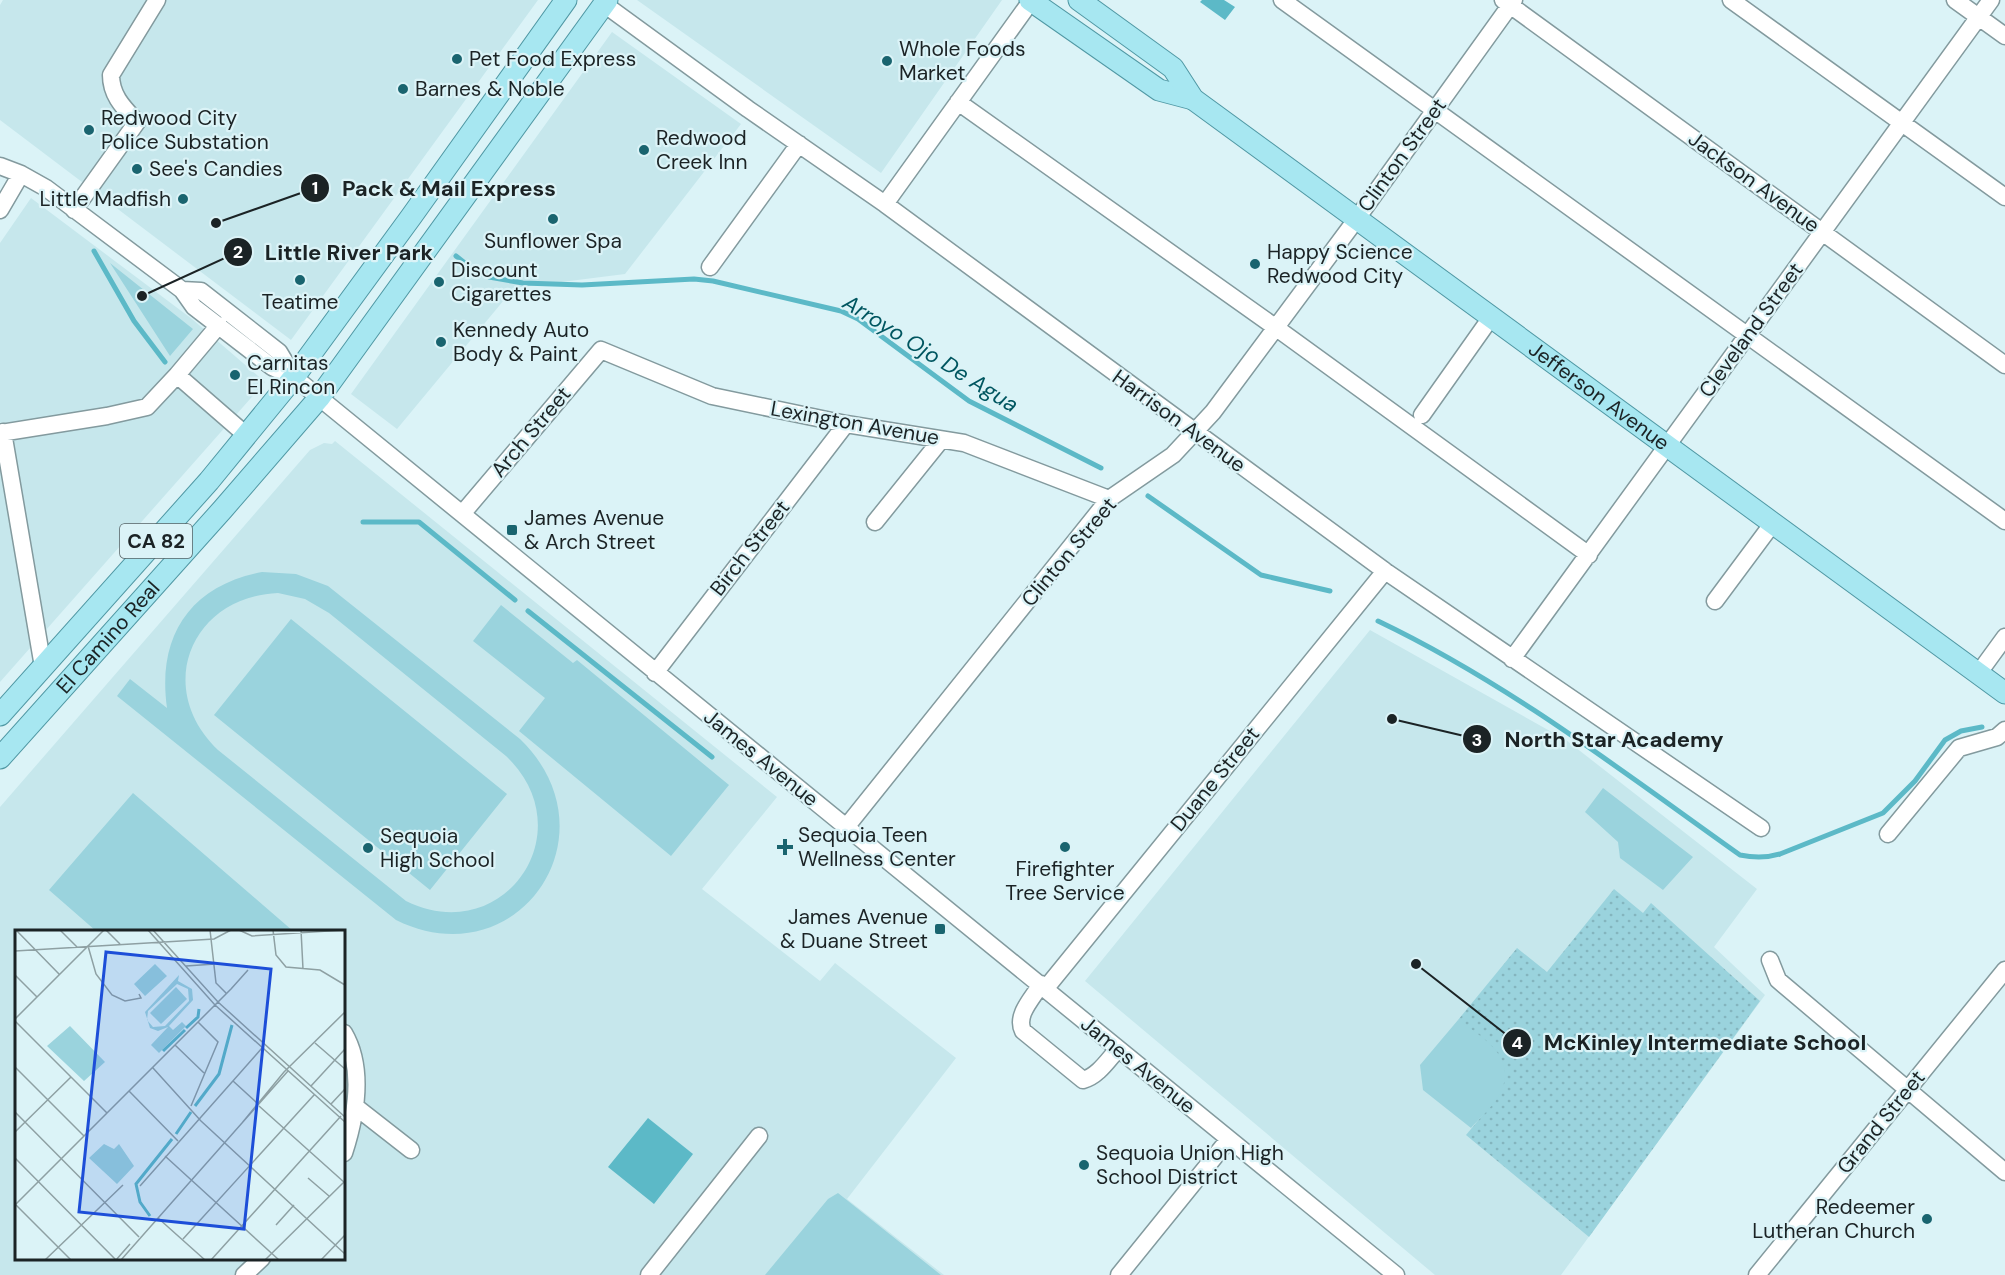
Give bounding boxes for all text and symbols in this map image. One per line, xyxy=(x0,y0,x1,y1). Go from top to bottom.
place label: Whole Foods Market xyxy=(899,35,1025,87)
place label: Pet Food Express xyxy=(469,45,636,73)
marker: Pet Food Express xyxy=(450,52,464,66)
marker: Whole Foods Market xyxy=(880,54,894,68)
place label: Barnes & Noble xyxy=(415,75,565,103)
marker: Barnes & Noble xyxy=(396,82,410,96)
street label: Clinton Street xyxy=(1351,92,1453,218)
place label: Redwood City Police Substation xyxy=(101,104,269,156)
marker: Redwood City Police Substation xyxy=(82,123,96,137)
place label: Redwood Creek Inn xyxy=(656,124,747,176)
street label: Jackson Avenue xyxy=(1683,125,1825,239)
marker: Redwood Creek Inn xyxy=(637,143,651,157)
place label: See's Candies xyxy=(149,155,283,183)
marker: See's Candies xyxy=(130,162,144,176)
callout: Pack & Mail Express xyxy=(300,168,568,208)
text: Pack & Mail Express xyxy=(342,174,556,203)
text: 1 xyxy=(312,176,318,200)
place label: Little Madfish xyxy=(40,185,171,213)
marker: Little Madfish xyxy=(176,192,190,206)
marker: Sunflower Spa xyxy=(546,212,560,226)
place label: Sunflower Spa xyxy=(484,227,622,255)
callout: Little River Park xyxy=(223,232,445,272)
text: Little River Park xyxy=(265,238,433,267)
place label: Happy Science Redwood City xyxy=(1267,238,1413,290)
text: 2 xyxy=(233,240,243,264)
place label: Discount Cigarettes xyxy=(451,256,552,308)
marker: Happy Science Redwood City xyxy=(1248,257,1262,271)
street label: Cleveland Street xyxy=(1693,257,1809,403)
marker: Teatime xyxy=(293,273,307,287)
marker: Discount Cigarettes xyxy=(432,275,446,289)
water label: Arroyo Ojo De Agua xyxy=(837,287,1024,419)
place label: Teatime xyxy=(262,288,338,316)
place label: Kennedy Auto Body & Paint xyxy=(453,316,589,368)
marker: Kennedy Auto Body & Paint xyxy=(434,335,448,349)
street label: Jefferson Avenue xyxy=(1523,335,1675,457)
place label: Carnitas El Rincon xyxy=(247,349,335,401)
street label: Harrison Avenue xyxy=(1107,363,1251,479)
marker: Carnitas El Rincon xyxy=(228,368,242,382)
street label: Arch Street xyxy=(485,381,577,483)
street label: Lexington Avenue xyxy=(769,394,942,452)
street label: Clinton Street xyxy=(1015,492,1123,612)
street label: Birch Street xyxy=(704,494,796,602)
place label: James Avenue & Arch Street xyxy=(524,504,664,556)
marker: James Avenue & Arch Street xyxy=(505,523,519,537)
road number: CA 82 xyxy=(120,524,192,558)
street label: El Camino Real xyxy=(50,575,166,700)
street label: James Avenue xyxy=(698,703,824,813)
callout: North Star Academy xyxy=(1462,719,1736,759)
street label: Duane Street xyxy=(1164,721,1266,837)
text: North Star Academy xyxy=(1504,725,1724,754)
text: 3 xyxy=(1472,728,1482,752)
place label: Sequoia Teen Wellness Center xyxy=(798,821,956,873)
place label: Sequoia High School xyxy=(380,822,495,874)
marker: Sequoia Teen Wellness Center xyxy=(776,838,794,856)
marker: Firefighter Tree Service xyxy=(1058,840,1072,854)
marker: Sequoia High School xyxy=(361,841,375,855)
place label: Firefighter Tree Service xyxy=(1005,855,1125,907)
place label: James Avenue & Duane Street xyxy=(780,903,928,955)
marker: James Avenue & Duane Street xyxy=(933,922,947,936)
inset map xyxy=(15,930,345,1260)
street label: James Avenue xyxy=(1075,1010,1201,1120)
callout: McKinley Intermediate School xyxy=(1502,1023,1878,1063)
text: McKinley Intermediate School xyxy=(1544,1028,1866,1057)
text: 4 xyxy=(1511,1031,1523,1055)
street label: Grand Street xyxy=(1831,1064,1931,1180)
place label: Sequoia Union High School District xyxy=(1096,1139,1284,1191)
marker: Sequoia Union High School District xyxy=(1077,1158,1091,1172)
place label: Redeemer Lutheran Church xyxy=(1752,1193,1915,1245)
marker: Redeemer Lutheran Church xyxy=(1920,1212,1934,1226)

